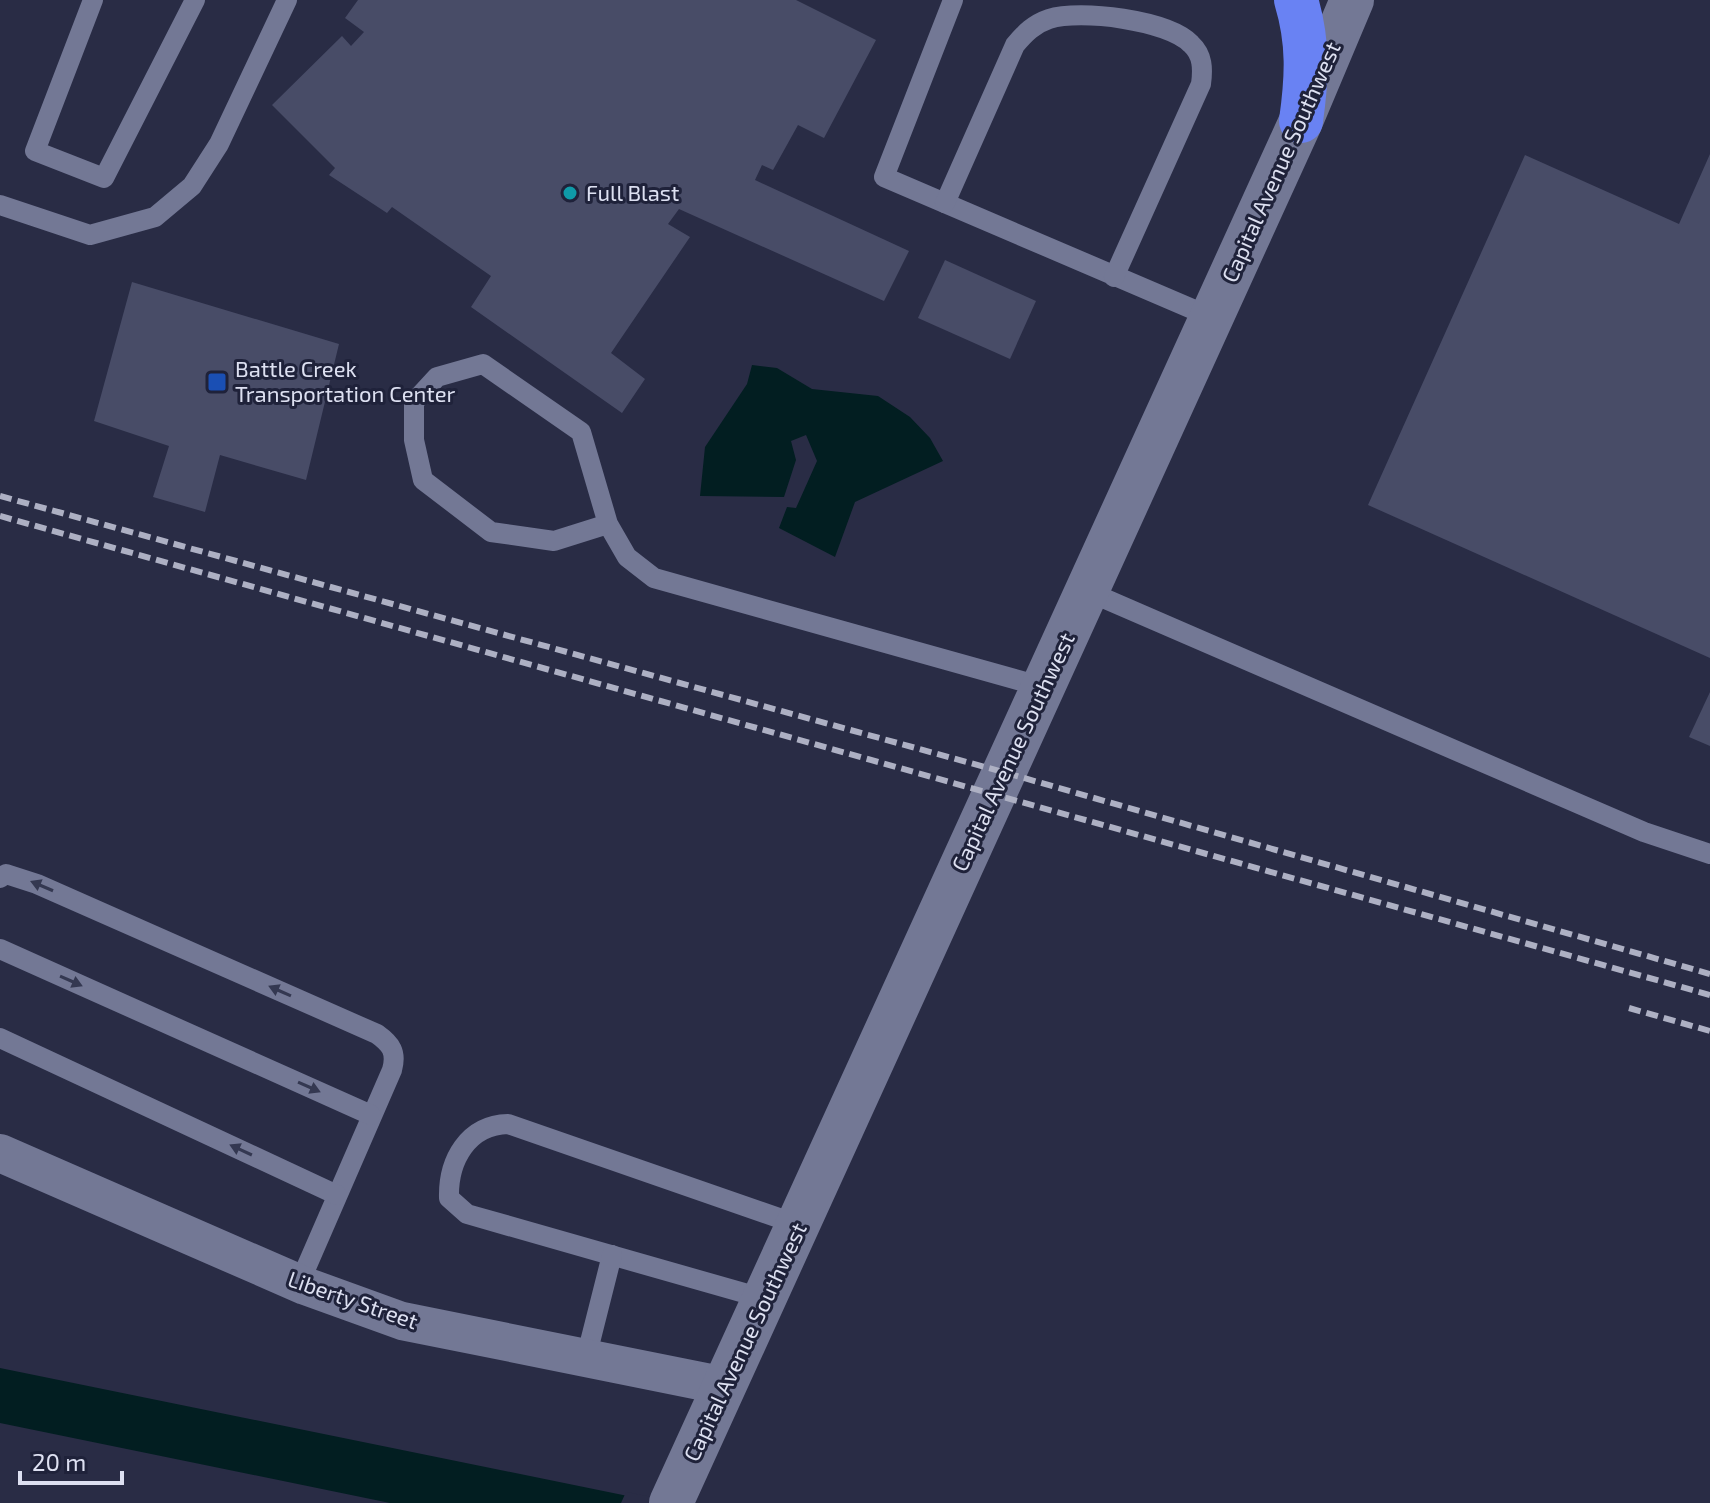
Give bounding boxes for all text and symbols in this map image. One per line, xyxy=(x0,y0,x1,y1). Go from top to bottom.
street label: Capital Avenue Southwest xyxy=(1215,37,1345,286)
place label: Full Blast xyxy=(586,179,679,205)
marker: Full Blast xyxy=(561,184,579,202)
place label: Battle Creek Transportation Center xyxy=(235,355,455,406)
marker: Battle Creek Transportation Center xyxy=(206,371,228,393)
street label: Capital Avenue Southwest xyxy=(945,628,1079,875)
one-way arrow xyxy=(30,879,54,893)
one-way arrow xyxy=(59,974,83,988)
one-way arrow xyxy=(268,985,291,998)
one-way arrow xyxy=(297,1080,320,1094)
one-way arrow xyxy=(229,1143,252,1157)
street label: Capital Avenue Southwest xyxy=(677,1218,811,1465)
street label: Liberty Street xyxy=(285,1265,422,1333)
scale bar xyxy=(20,1435,122,1485)
text: 20 m xyxy=(32,1447,86,1476)

